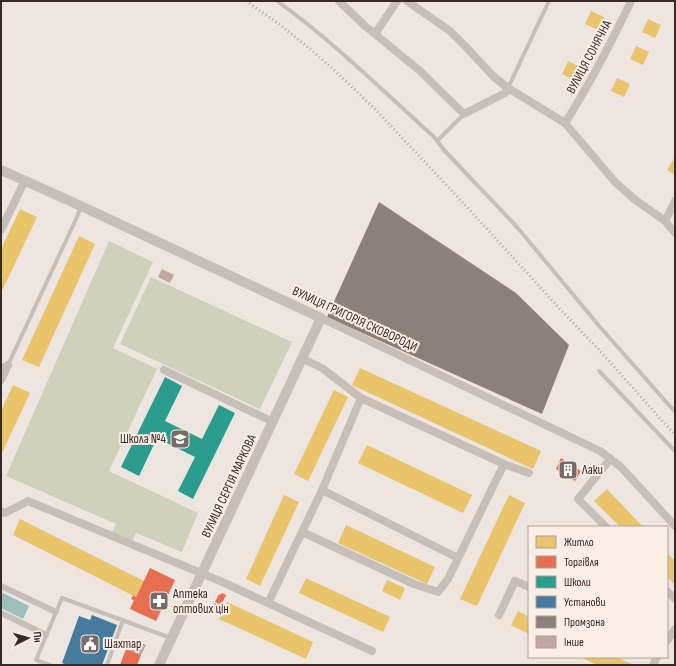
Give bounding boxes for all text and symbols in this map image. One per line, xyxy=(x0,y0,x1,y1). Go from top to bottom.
street label: ВУЛИЦЯ СОНЯЧНА xyxy=(563,17,615,97)
street label: ВУЛИЦЯ ГРИГОРІЯ СКОВОРОДИ xyxy=(290,283,420,355)
school or university icon: Школа №4 xyxy=(169,428,191,450)
place label: Школа №4 xyxy=(120,431,167,447)
street label: ВУЛИЦЯ СЕРГІЯ МАРКОВА xyxy=(198,432,260,540)
building icon: Лаки xyxy=(557,459,579,481)
place label: Лаки xyxy=(581,462,603,478)
legend xyxy=(528,526,668,658)
text: Житло xyxy=(564,535,594,550)
text: Торгівля xyxy=(564,555,599,570)
text: Школи xyxy=(564,575,591,590)
place label: Аптека оптових цін xyxy=(172,586,229,617)
pharmacy icon: Аптека оптових цін xyxy=(148,590,170,612)
text: Установи xyxy=(564,595,606,610)
text: Промзона xyxy=(564,615,605,630)
north arrow xyxy=(8,618,48,658)
text: Пн xyxy=(30,631,44,643)
public building icon: Шахтар xyxy=(79,633,101,655)
text: Інше xyxy=(564,635,584,650)
place label: Шахтар xyxy=(104,636,142,652)

